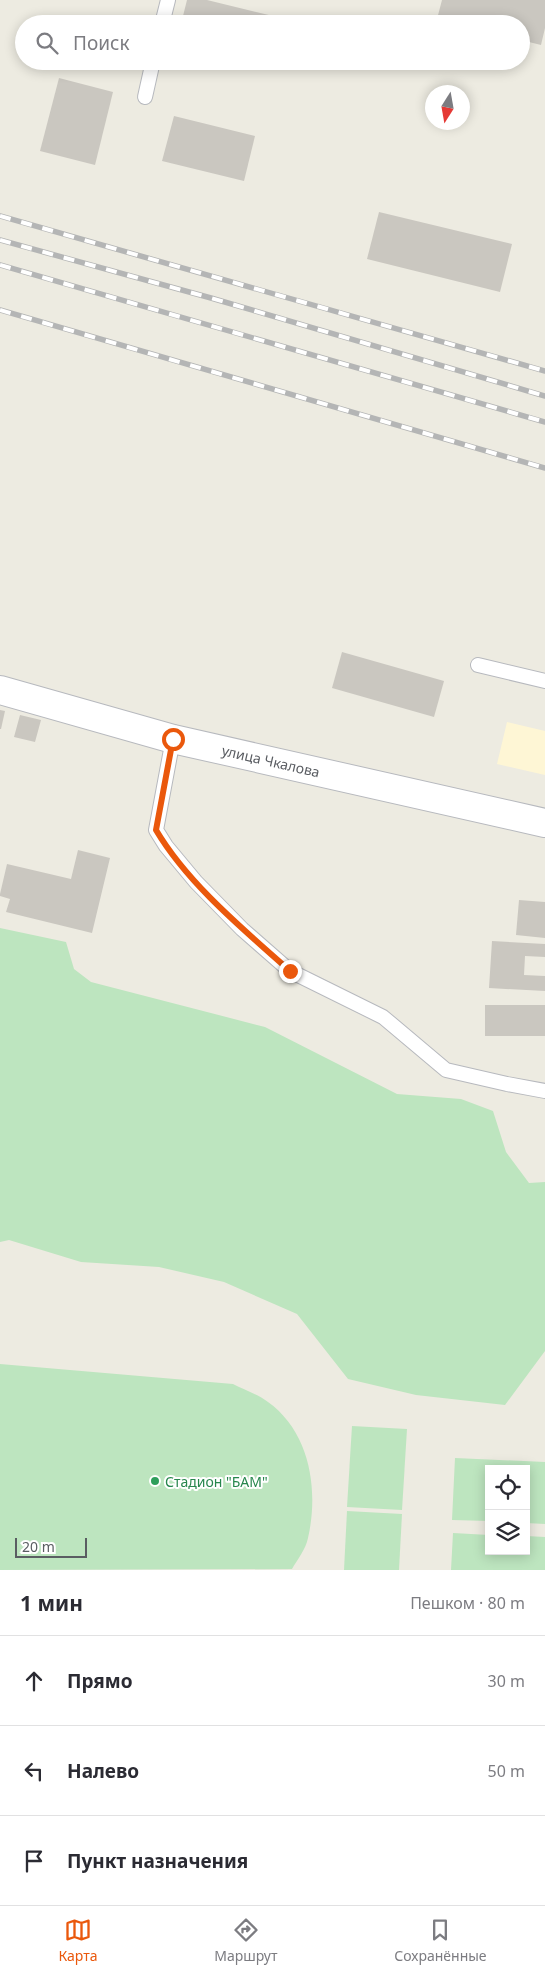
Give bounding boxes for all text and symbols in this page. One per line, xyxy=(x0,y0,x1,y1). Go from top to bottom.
search box xyxy=(15,15,530,70)
icon: search xyxy=(33,29,61,57)
text: Поиск xyxy=(73,30,129,56)
north arrow xyxy=(425,85,470,130)
route start xyxy=(162,728,185,751)
street label: улица Чкалова xyxy=(220,741,322,781)
route end xyxy=(279,960,302,983)
map controls xyxy=(485,1465,530,1555)
button: locate xyxy=(485,1465,530,1510)
place label: Стадион "БАМ" xyxy=(165,1472,268,1491)
marker: Стадион "БАМ" xyxy=(149,1475,161,1487)
button: layers xyxy=(485,1510,530,1555)
scale bar xyxy=(15,1535,88,1558)
text: 20 m xyxy=(22,1537,55,1556)
text: 1 мин xyxy=(20,1589,83,1617)
text: Пешком · 80 m xyxy=(410,1592,525,1614)
icon: ahead xyxy=(20,1667,48,1695)
text: Прямо xyxy=(67,1668,133,1694)
text: 30 m xyxy=(488,1670,525,1692)
icon: left xyxy=(20,1757,48,1785)
text: Налево xyxy=(67,1758,139,1784)
text: 50 m xyxy=(488,1760,525,1782)
icon: arrive xyxy=(20,1847,48,1875)
text: Пункт назначения xyxy=(67,1848,248,1874)
tab: Карта xyxy=(58,1916,97,1965)
tab: Маршрут xyxy=(214,1916,278,1965)
tab: Сохранённые xyxy=(394,1916,487,1965)

